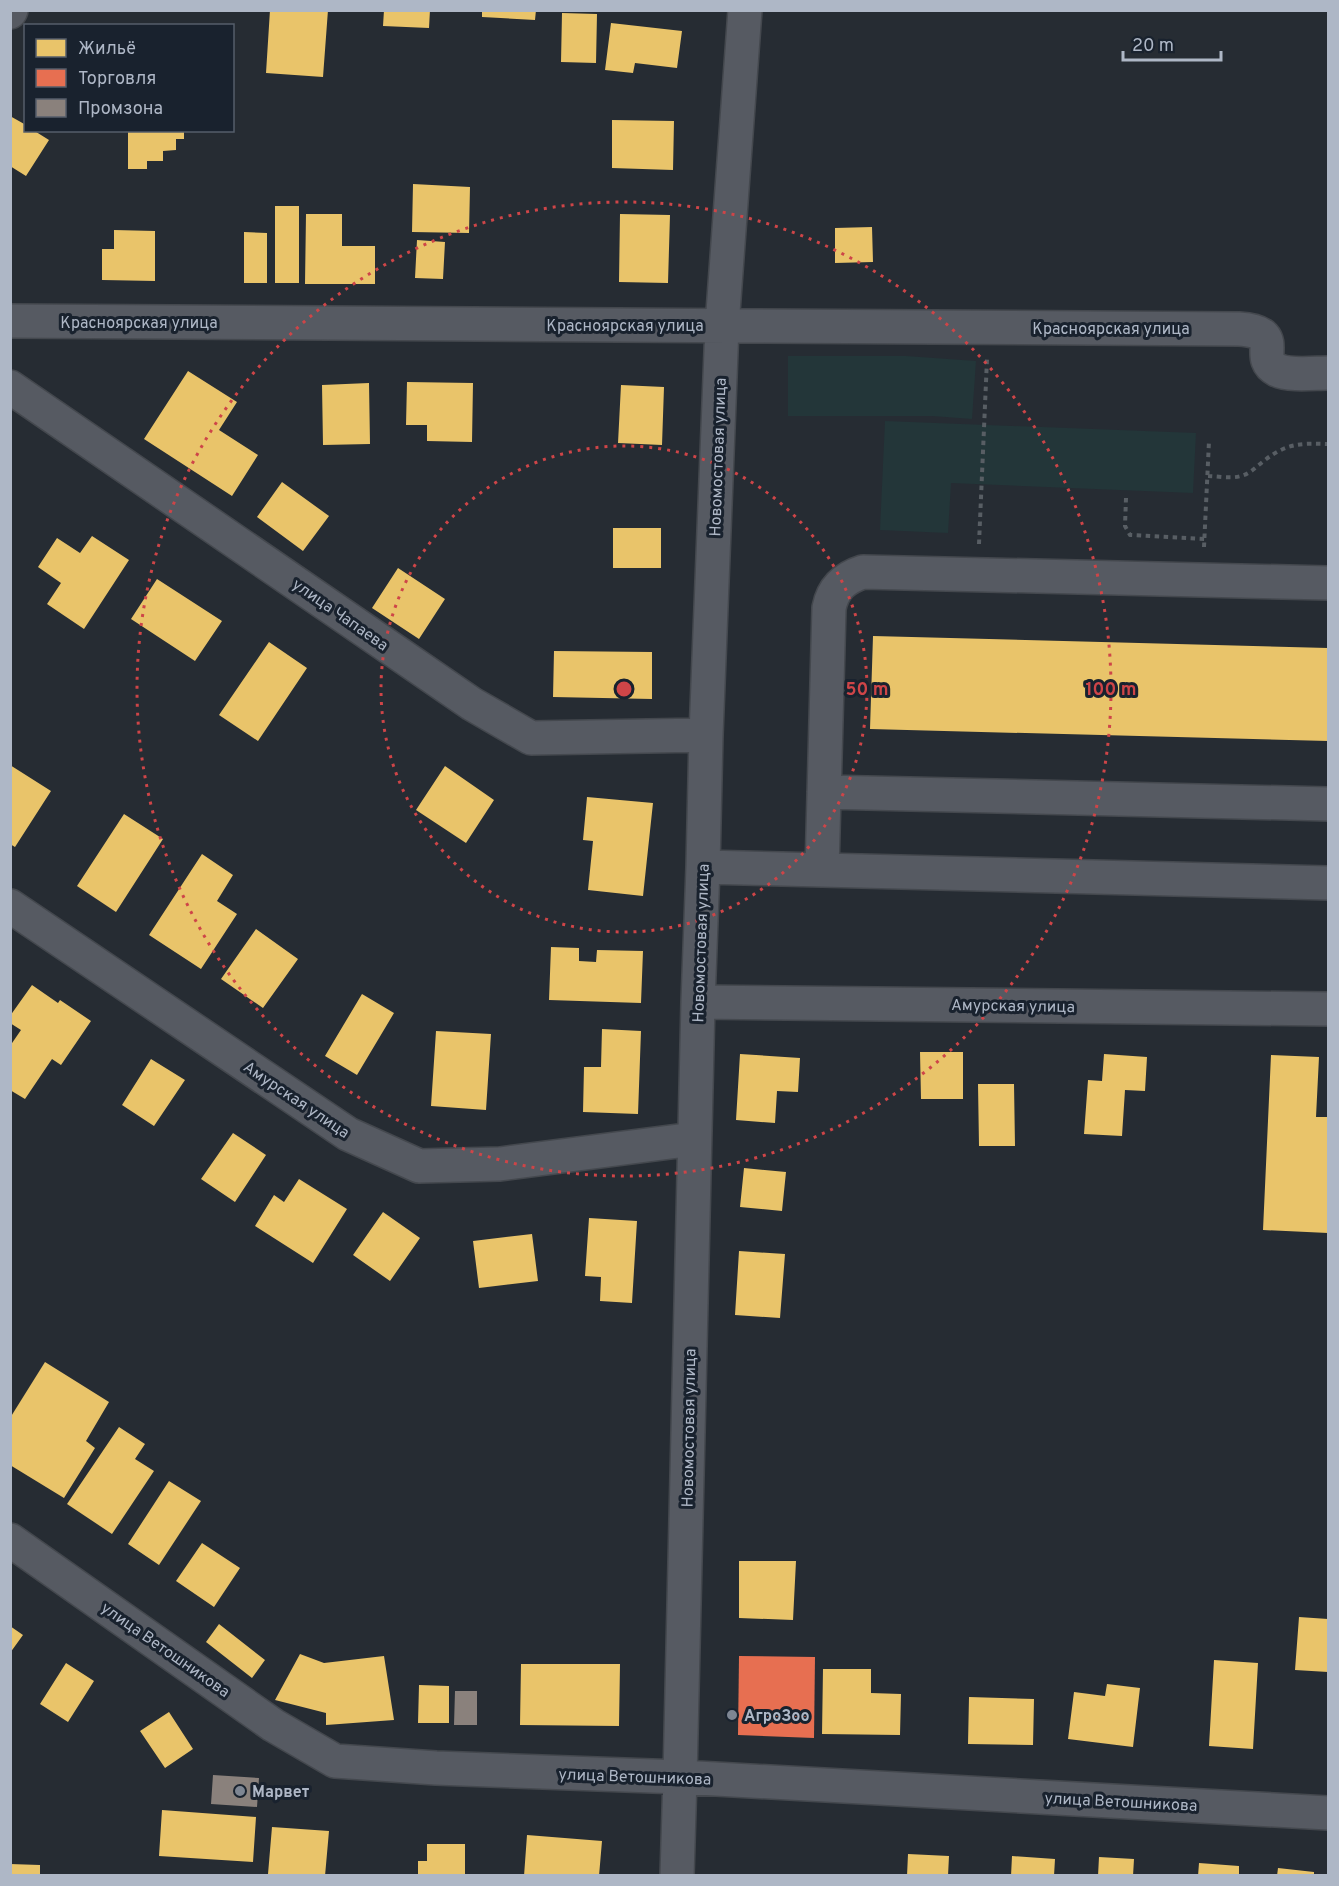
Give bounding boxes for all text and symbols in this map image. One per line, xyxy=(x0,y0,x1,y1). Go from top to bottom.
legend xyxy=(24,24,234,132)
scale bar xyxy=(1123,24,1220,62)
text: 20 m xyxy=(1132,35,1174,58)
text: Жильё xyxy=(78,38,136,61)
text: Торговля xyxy=(78,68,156,91)
text: Промзона xyxy=(78,98,163,121)
street label: Красноярская улица xyxy=(60,314,218,334)
street label: Красноярская улица xyxy=(546,317,704,337)
street label: Красноярская улица xyxy=(1032,320,1190,340)
street label: Новомостовая улица xyxy=(706,377,732,537)
street label: улица Чапаева xyxy=(288,575,392,656)
centre of rings xyxy=(614,679,634,699)
text: 50 m xyxy=(845,679,889,702)
text: 100 m xyxy=(1085,679,1137,702)
street label: Новомостовая улица xyxy=(689,863,715,1023)
street label: Амурская улица xyxy=(951,996,1075,1018)
street label: Амурская улица xyxy=(239,1058,353,1144)
street label: Новомостовая улица xyxy=(679,1348,701,1508)
street label: улица Ветошникова xyxy=(96,1599,233,1703)
place label: АгроЗоо xyxy=(744,1707,810,1727)
marker: АгроЗоо xyxy=(725,1708,739,1722)
street label: улица Ветошникова xyxy=(558,1765,712,1791)
place label: Марвет xyxy=(252,1783,310,1803)
marker: Марвет xyxy=(233,1784,247,1798)
street label: улица Ветошникова xyxy=(1044,1789,1198,1817)

